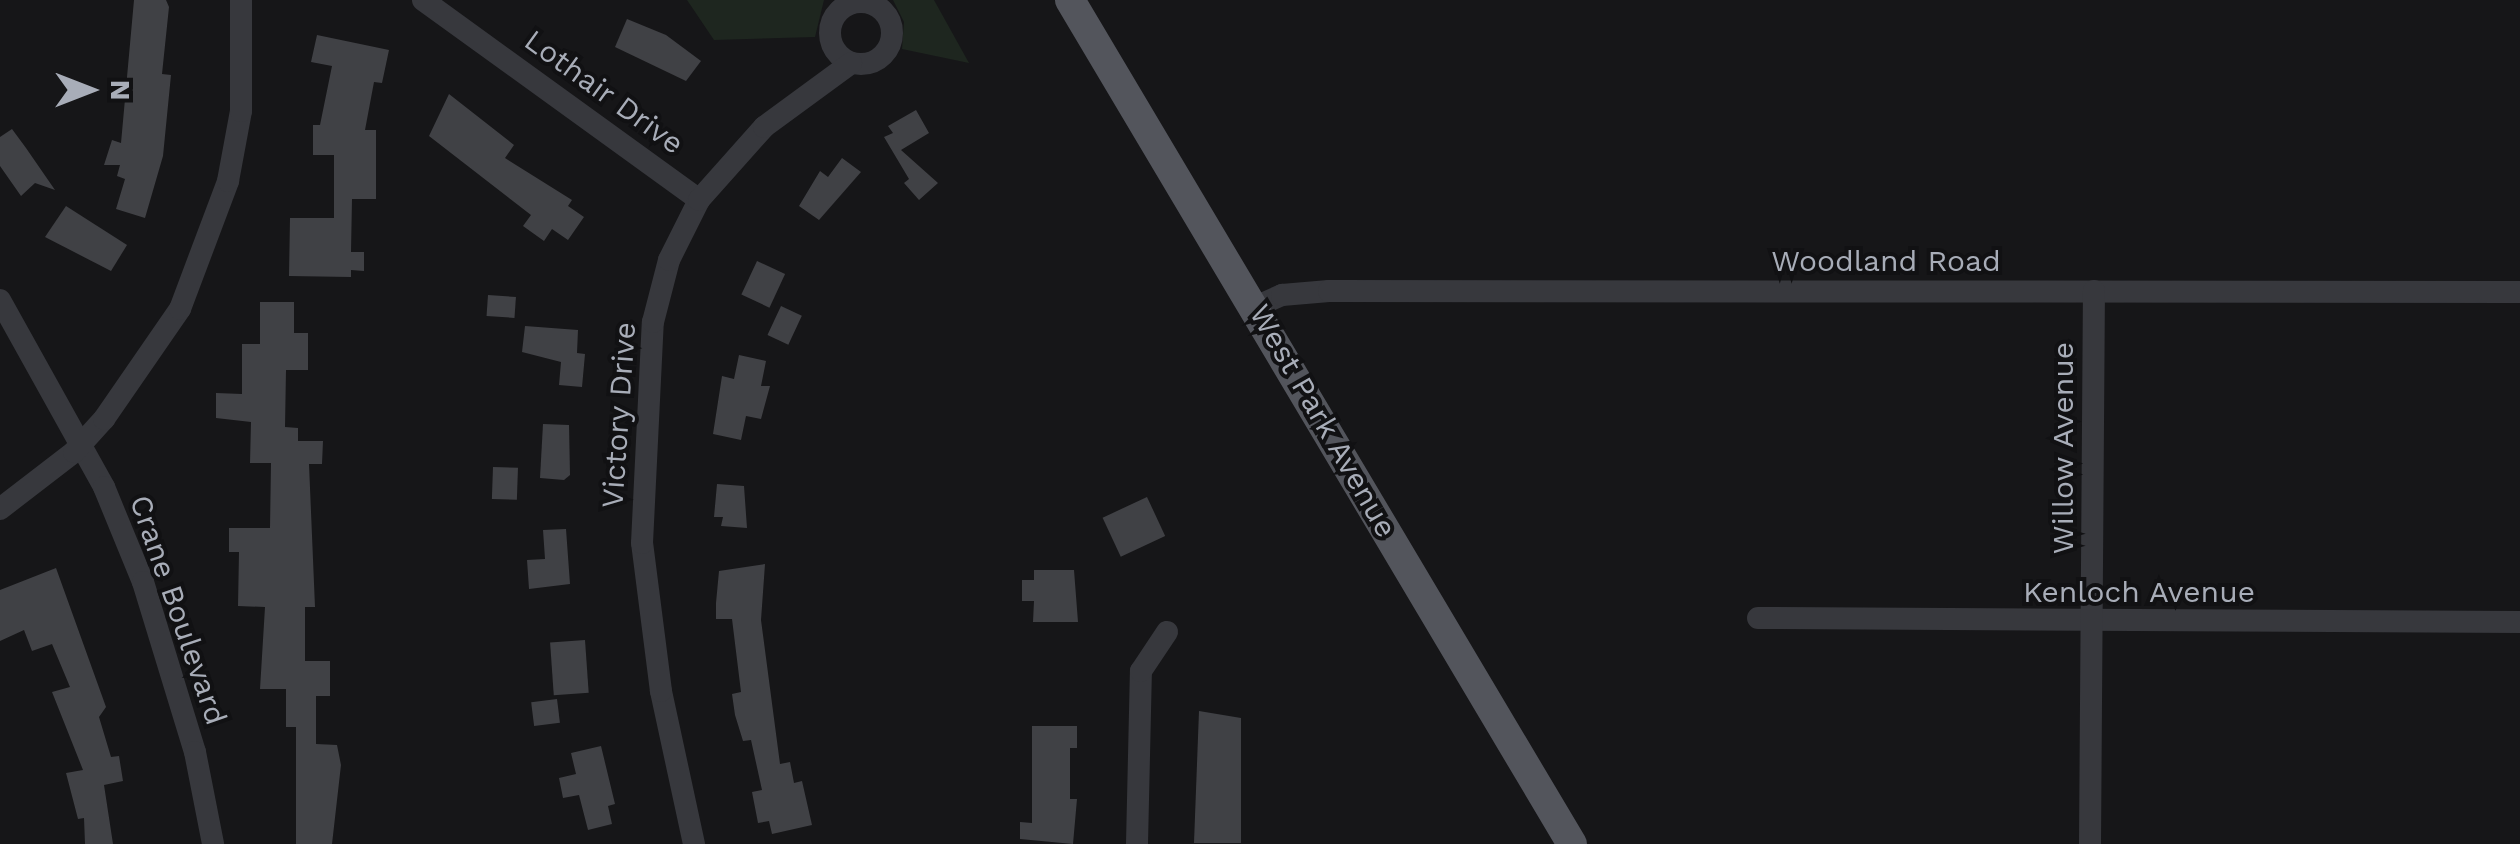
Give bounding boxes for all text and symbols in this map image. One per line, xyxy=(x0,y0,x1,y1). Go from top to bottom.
street label: Lothair Drive xyxy=(517,22,691,162)
north arrow xyxy=(40,40,140,140)
text: N xyxy=(104,80,137,100)
street label: Woodland Road xyxy=(1771,243,2001,279)
street label: West Park Avenue xyxy=(1241,297,1405,545)
street label: Victory Drive xyxy=(595,320,643,510)
street label: Willow Avenue xyxy=(2045,341,2081,555)
street label: Crane Boulevard xyxy=(122,490,234,730)
street label: Kenloch Avenue xyxy=(2022,574,2256,610)

